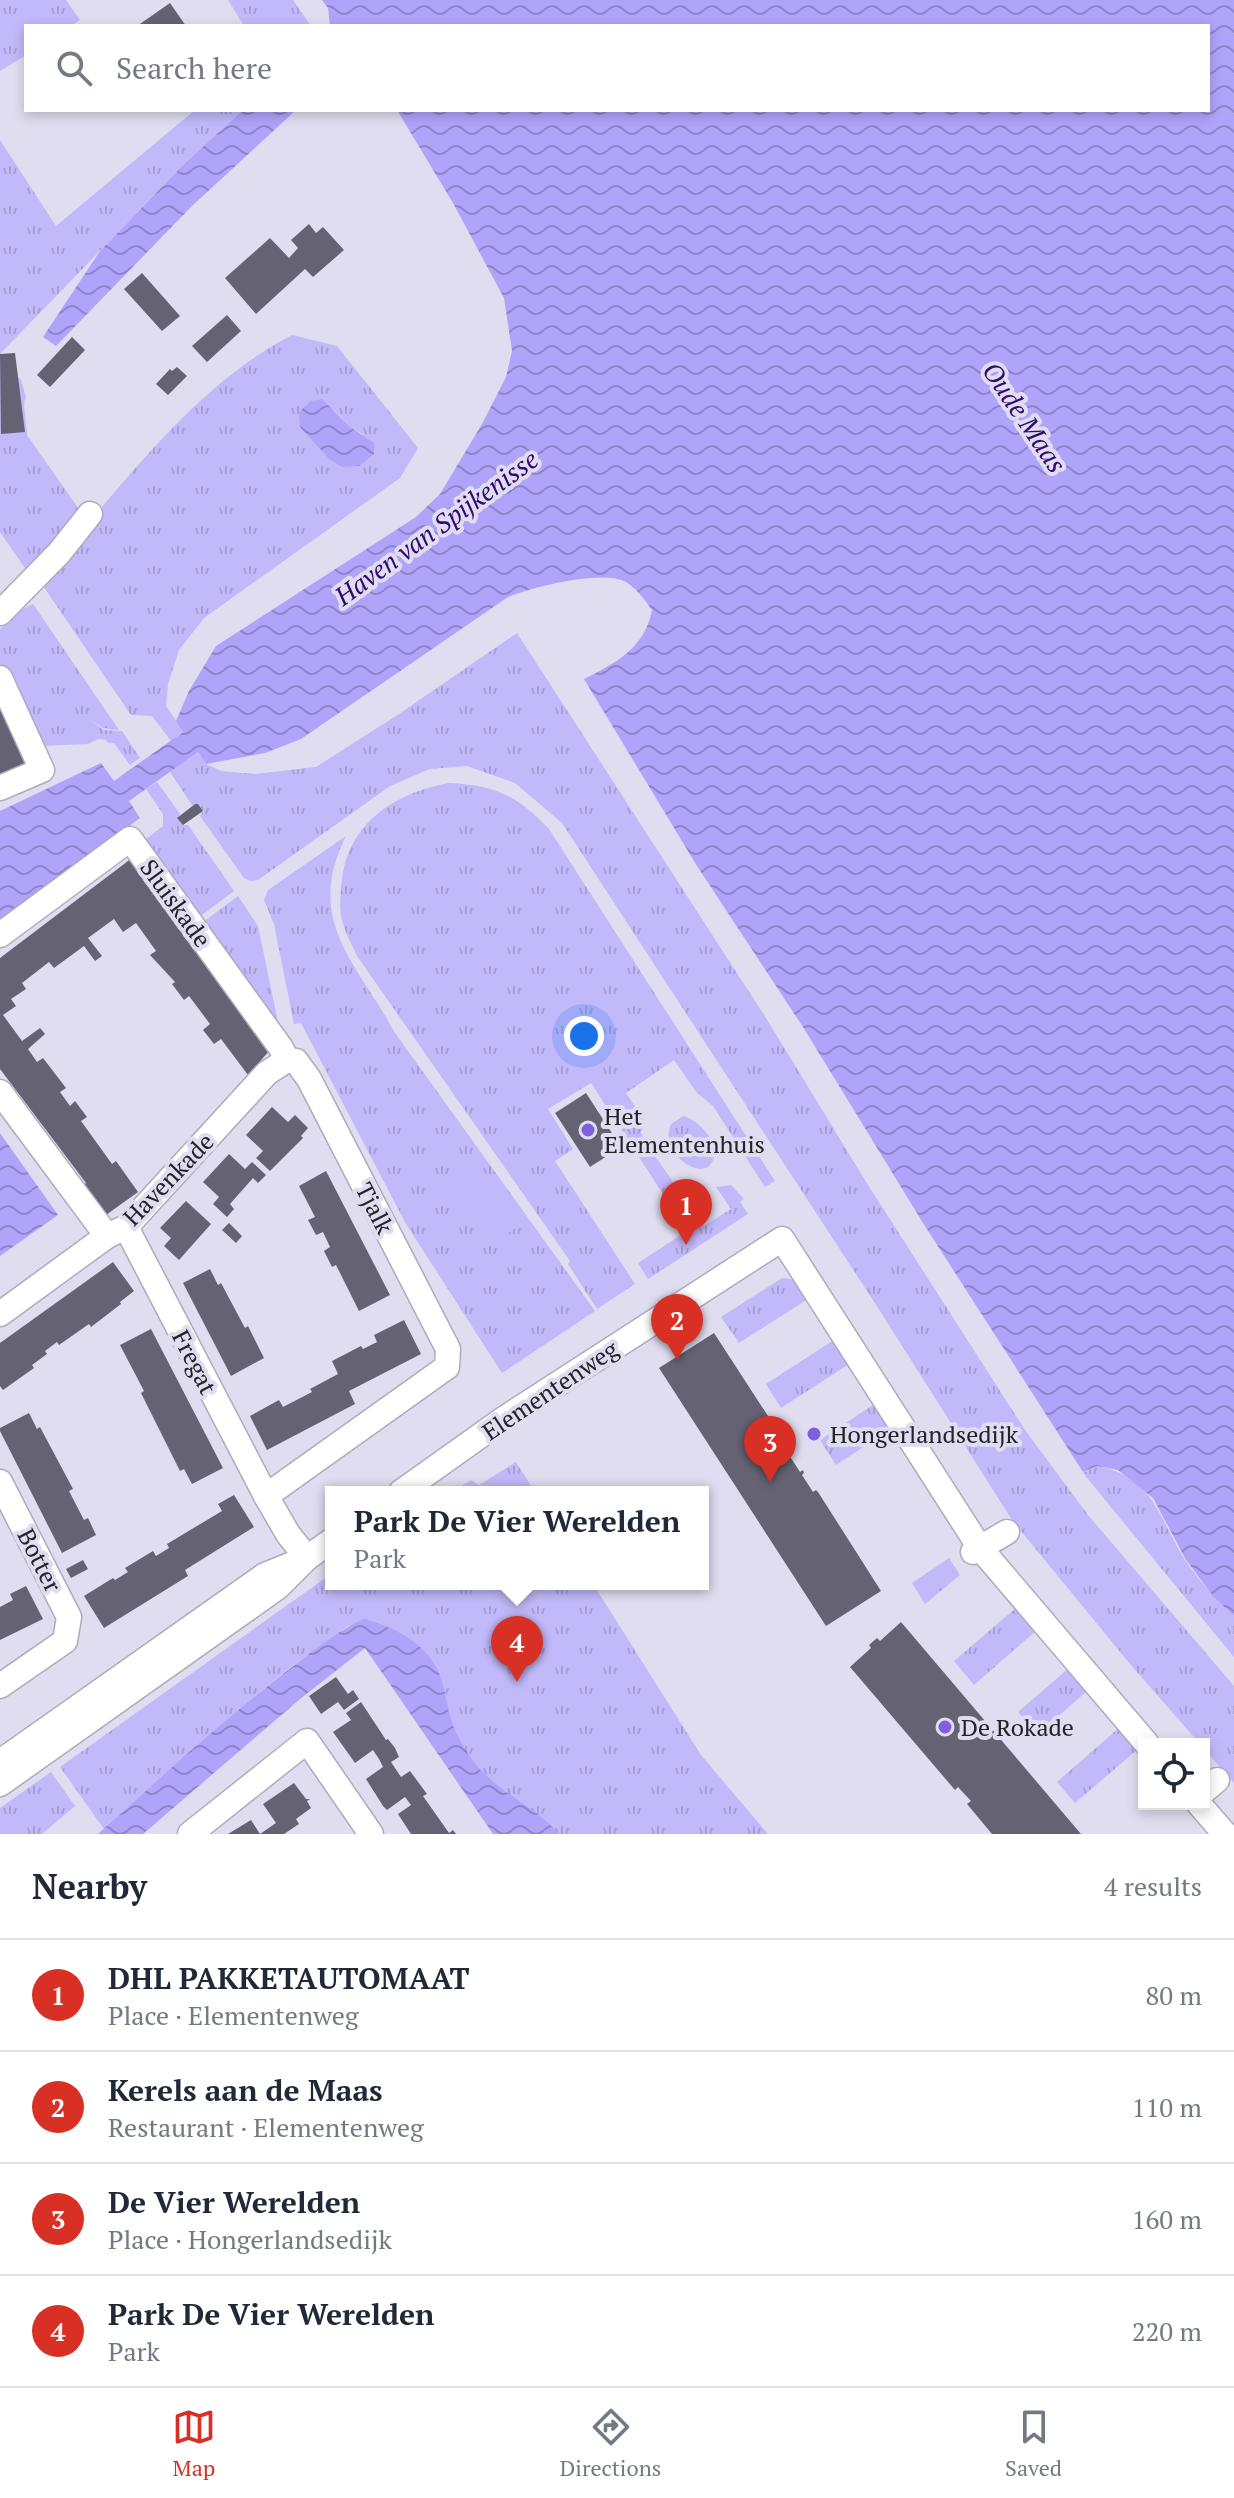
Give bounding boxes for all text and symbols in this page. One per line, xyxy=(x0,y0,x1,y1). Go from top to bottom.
search box xyxy=(24,24,1210,112)
icon: search xyxy=(52,46,96,90)
text: Search here xyxy=(116,48,272,88)
water label: Oude Maas xyxy=(976,355,1075,479)
water label: Haven van Spijkenisse xyxy=(327,442,545,613)
street label: Sluiskade xyxy=(133,853,219,953)
your location xyxy=(564,1016,604,1056)
place label: Het Elementenhuis xyxy=(604,1100,765,1160)
marker: Het Elementenhuis xyxy=(579,1121,597,1139)
street label: Havenkade xyxy=(116,1126,220,1232)
street label: Tjalk xyxy=(349,1177,402,1240)
pin: 1 xyxy=(660,1179,712,1245)
pin: 2 xyxy=(651,1294,703,1360)
street label: Fregat xyxy=(165,1324,225,1400)
street label: Elementenweg xyxy=(476,1333,625,1447)
pin: 3 xyxy=(744,1416,796,1482)
place label: Hongerlandsedijk xyxy=(830,1418,1019,1450)
marker: Hongerlandsedijk xyxy=(805,1425,823,1443)
popup xyxy=(325,1486,709,1590)
text: Park De Vier Werelden xyxy=(354,1501,680,1541)
street label: Botter xyxy=(11,1523,70,1598)
text: Park xyxy=(354,1541,406,1575)
pin: 4 xyxy=(491,1616,543,1682)
place label: De Rokade xyxy=(961,1711,1074,1743)
marker: De Rokade xyxy=(936,1718,954,1736)
map controls xyxy=(1138,1738,1210,1810)
button: locate xyxy=(1138,1738,1210,1810)
text: Nearby xyxy=(32,1864,147,1909)
text: 4 results xyxy=(1104,1869,1202,1903)
text: DHL PAKKETAUTOMAAT xyxy=(108,1958,470,1998)
text: 1 xyxy=(51,1978,65,2012)
text: 80 m xyxy=(1146,1978,1202,2012)
text: Place · Elementenweg xyxy=(108,1998,359,2032)
text: Kerels aan de Maas xyxy=(108,2070,383,2110)
text: 2 xyxy=(51,2090,65,2124)
text: 110 m xyxy=(1132,2090,1202,2124)
text: Restaurant · Elementenweg xyxy=(108,2110,424,2144)
text: De Vier Werelden xyxy=(108,2182,360,2222)
text: 3 xyxy=(51,2202,65,2236)
text: 160 m xyxy=(1132,2202,1202,2236)
text: Place · Hongerlandsedijk xyxy=(108,2222,392,2256)
text: Park De Vier Werelden xyxy=(108,2294,434,2334)
text: 4 xyxy=(51,2314,65,2348)
text: 220 m xyxy=(1132,2314,1202,2348)
text: Park xyxy=(108,2334,160,2368)
tab: Map xyxy=(172,2405,216,2482)
tab: Directions xyxy=(560,2405,661,2482)
tab: Saved xyxy=(1005,2405,1062,2482)

